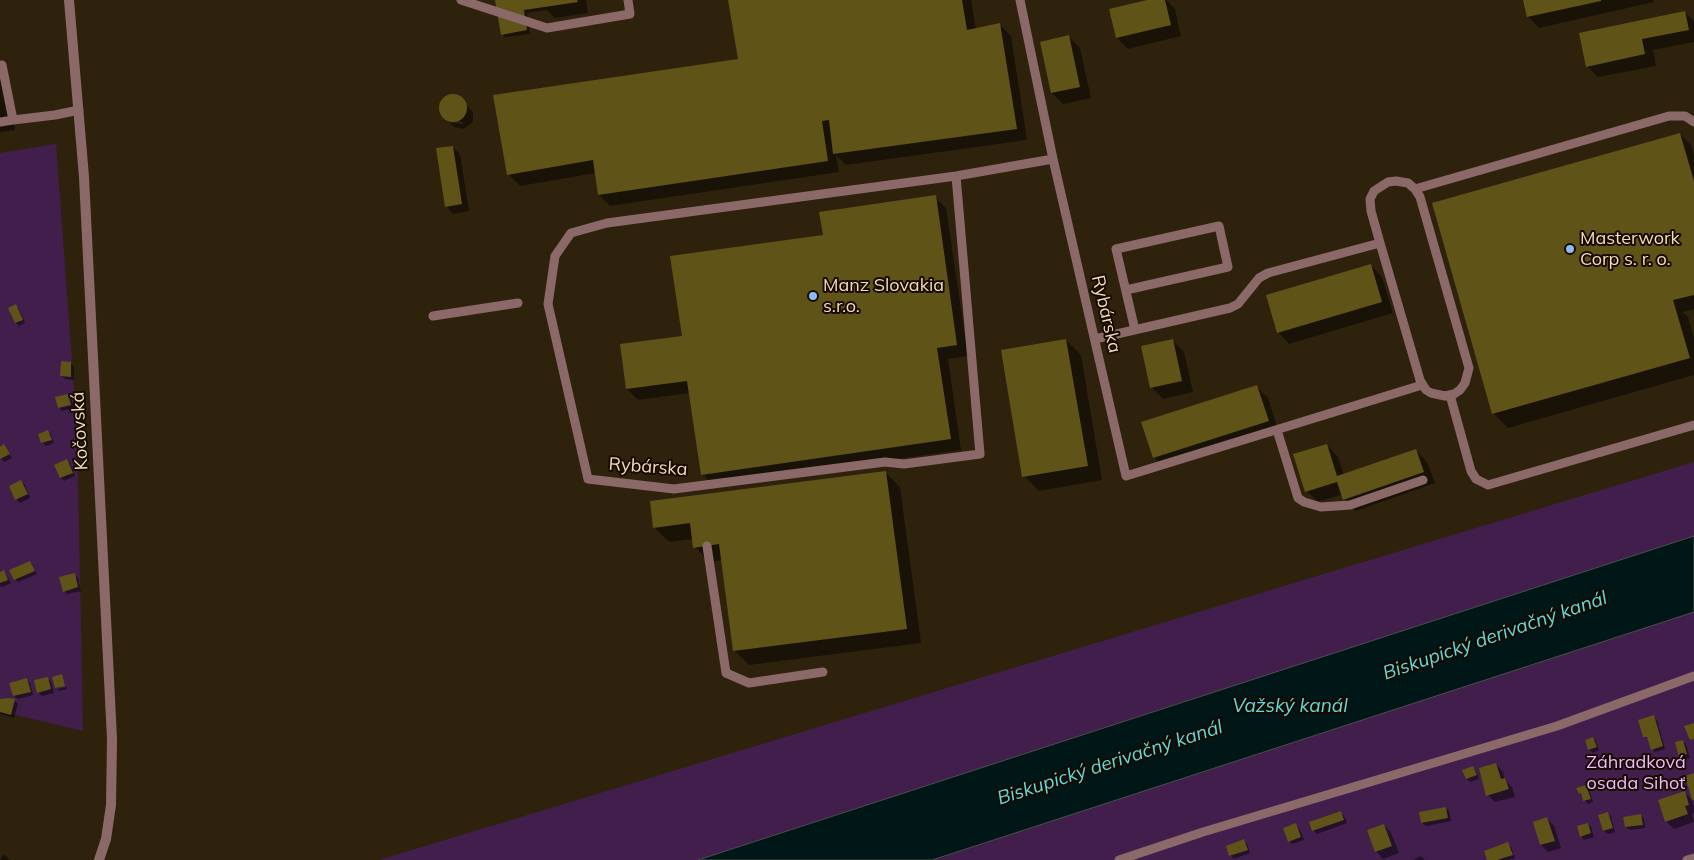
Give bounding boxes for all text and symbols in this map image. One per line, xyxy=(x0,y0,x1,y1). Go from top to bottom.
place label: Masterwork Corp s. r. o. xyxy=(1580,228,1680,270)
marker: Masterwork Corp s. r. o. xyxy=(1564,243,1576,255)
street label: Rybárska xyxy=(1087,273,1125,355)
place label: Manz Slovakia s.r.o. xyxy=(823,275,944,318)
marker: Manz Slovakia s.r.o. xyxy=(807,290,819,302)
street label: Kočovská xyxy=(67,391,93,471)
street label: Rybárska xyxy=(608,453,688,481)
water label: Biskupický derivačný kanál xyxy=(1380,587,1610,685)
water label: Važský kanál xyxy=(1232,695,1348,717)
water label: Biskupický derivačný kanál xyxy=(994,716,1226,810)
park label: Záhradková osada Sihoť xyxy=(1586,752,1686,794)

